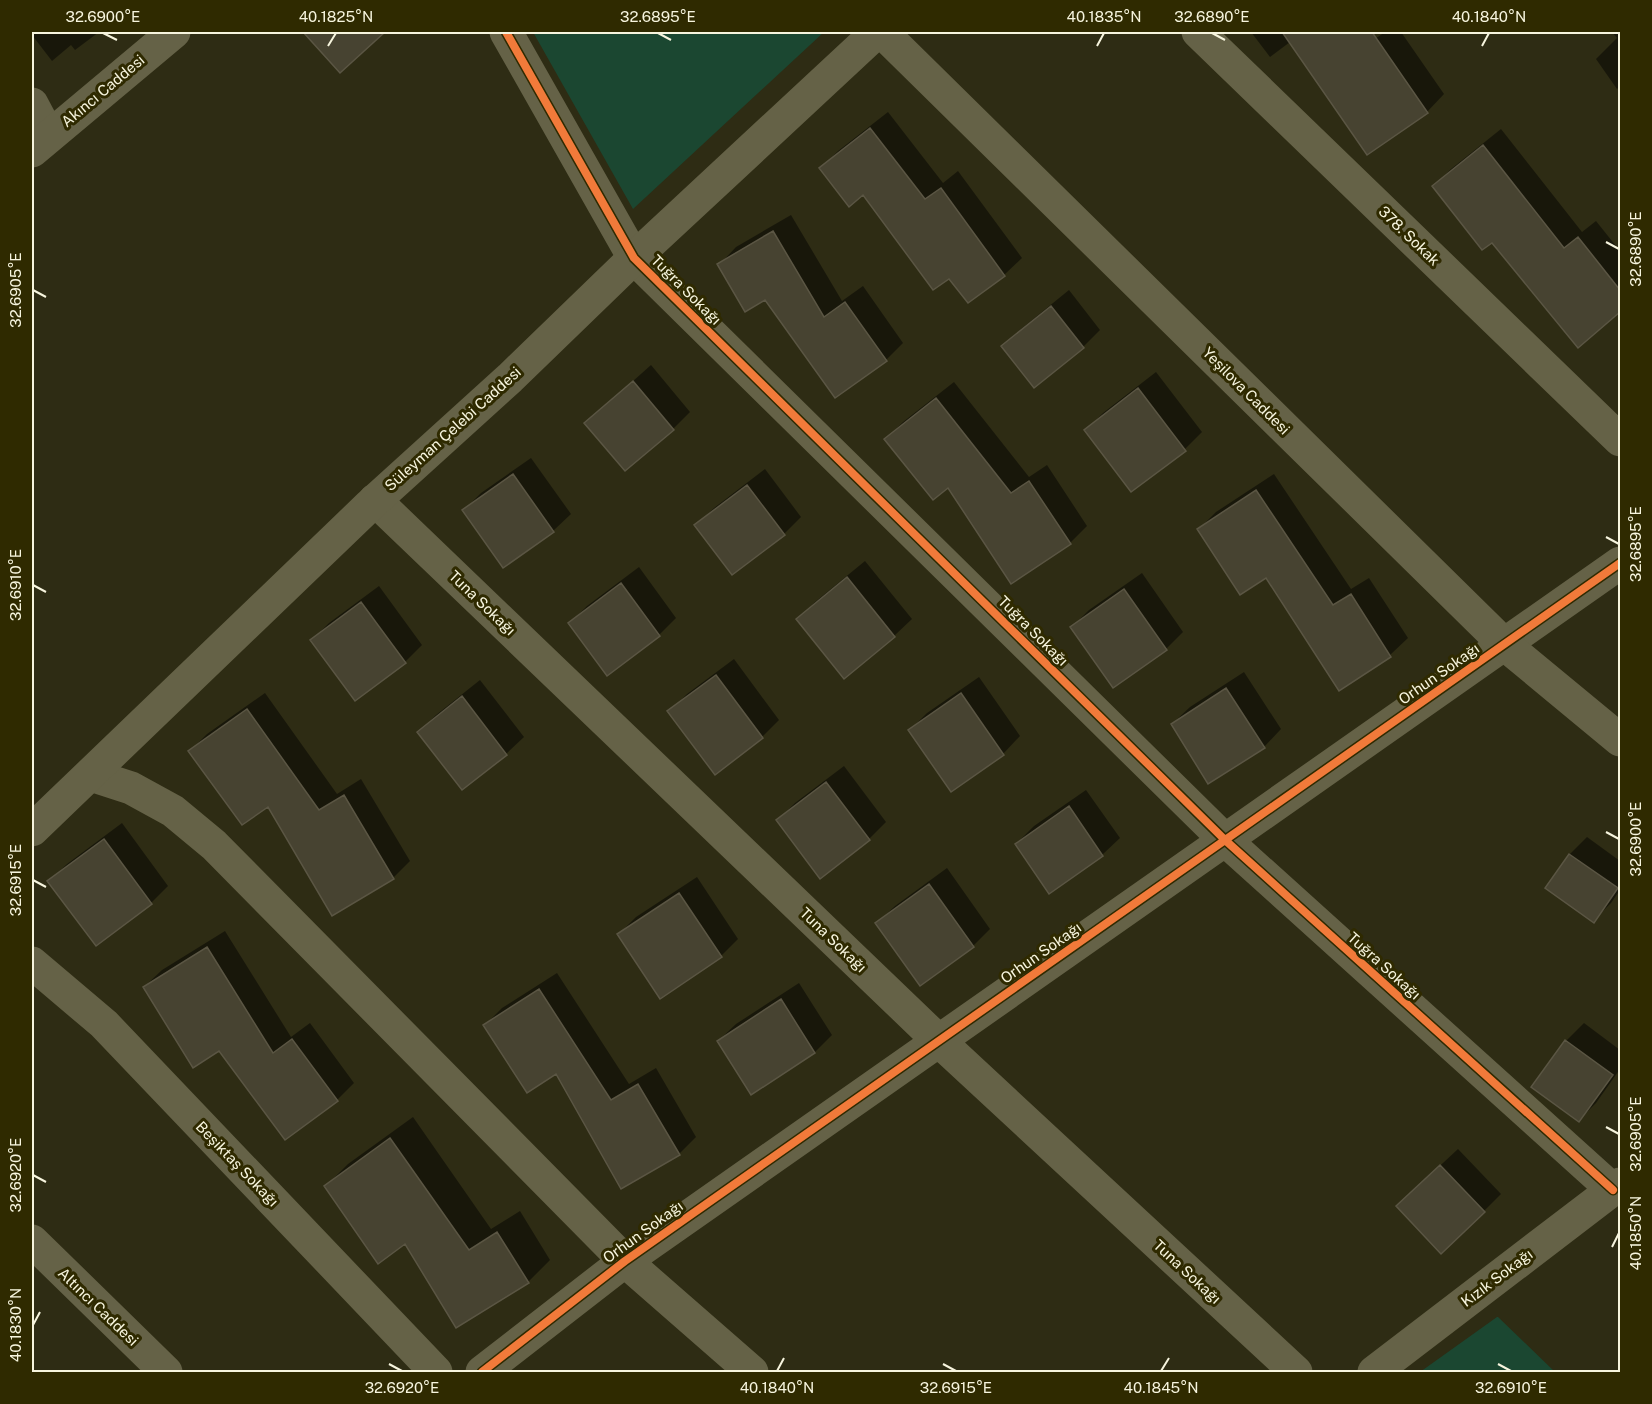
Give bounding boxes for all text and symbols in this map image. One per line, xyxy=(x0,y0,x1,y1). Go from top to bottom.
text: 32.6900°E xyxy=(66,8,140,25)
text: 40.1825°N xyxy=(299,8,373,25)
text: 32.6895°E xyxy=(620,8,696,25)
text: 40.1835°N xyxy=(1066,8,1142,25)
text: 32.6890°E xyxy=(1174,8,1250,25)
text: 40.1840°N xyxy=(1452,8,1526,25)
street label: Akıncı Caddesi xyxy=(58,51,148,130)
street label: 378. Sokak xyxy=(1375,202,1443,269)
text: 32.6890°E xyxy=(1627,211,1644,287)
street label: Tuğra Sokağı xyxy=(648,251,725,328)
text: 32.6905°E xyxy=(7,252,24,328)
street label: Yeşilova Caddesi xyxy=(1199,344,1293,438)
street label: Süleyman Çelebi Caddesi xyxy=(381,363,524,494)
text: 32.6895°E xyxy=(1627,506,1644,582)
text: 32.6910°E xyxy=(7,549,24,621)
street label: Tuna Sokağı xyxy=(446,567,519,638)
street label: Tuğra Sokağı xyxy=(995,592,1072,669)
street label: Orhun Sokağı xyxy=(1395,640,1482,708)
text: 32.6900°E xyxy=(1627,802,1644,876)
text: 32.6915°E xyxy=(7,844,24,916)
street label: Tuna Sokağı xyxy=(797,904,870,975)
street label: Orhun Sokağı xyxy=(997,919,1084,987)
street label: Tuğra Sokağı xyxy=(1345,929,1424,1003)
text: 32.6905°E xyxy=(1627,1096,1644,1172)
street label: Beşiktaş Sokağı xyxy=(193,1118,282,1210)
text: 32.6920°E xyxy=(7,1138,24,1212)
text: 40.1850°N xyxy=(1627,1196,1644,1270)
street label: Orhun Sokağı xyxy=(599,1197,686,1266)
street label: Tuna Sokağı xyxy=(1150,1236,1224,1307)
street label: Kızık Sokağı xyxy=(1458,1245,1536,1310)
street label: Altıncı Caddesi xyxy=(55,1264,142,1349)
text: 40.1830°N xyxy=(7,1288,24,1362)
text: 32.6920°E xyxy=(365,1379,439,1396)
text: 40.1840°N xyxy=(740,1379,814,1396)
text: 32.6915°E xyxy=(920,1379,992,1396)
text: 40.1845°N xyxy=(1124,1379,1198,1396)
text: 32.6910°E xyxy=(1475,1379,1547,1396)

